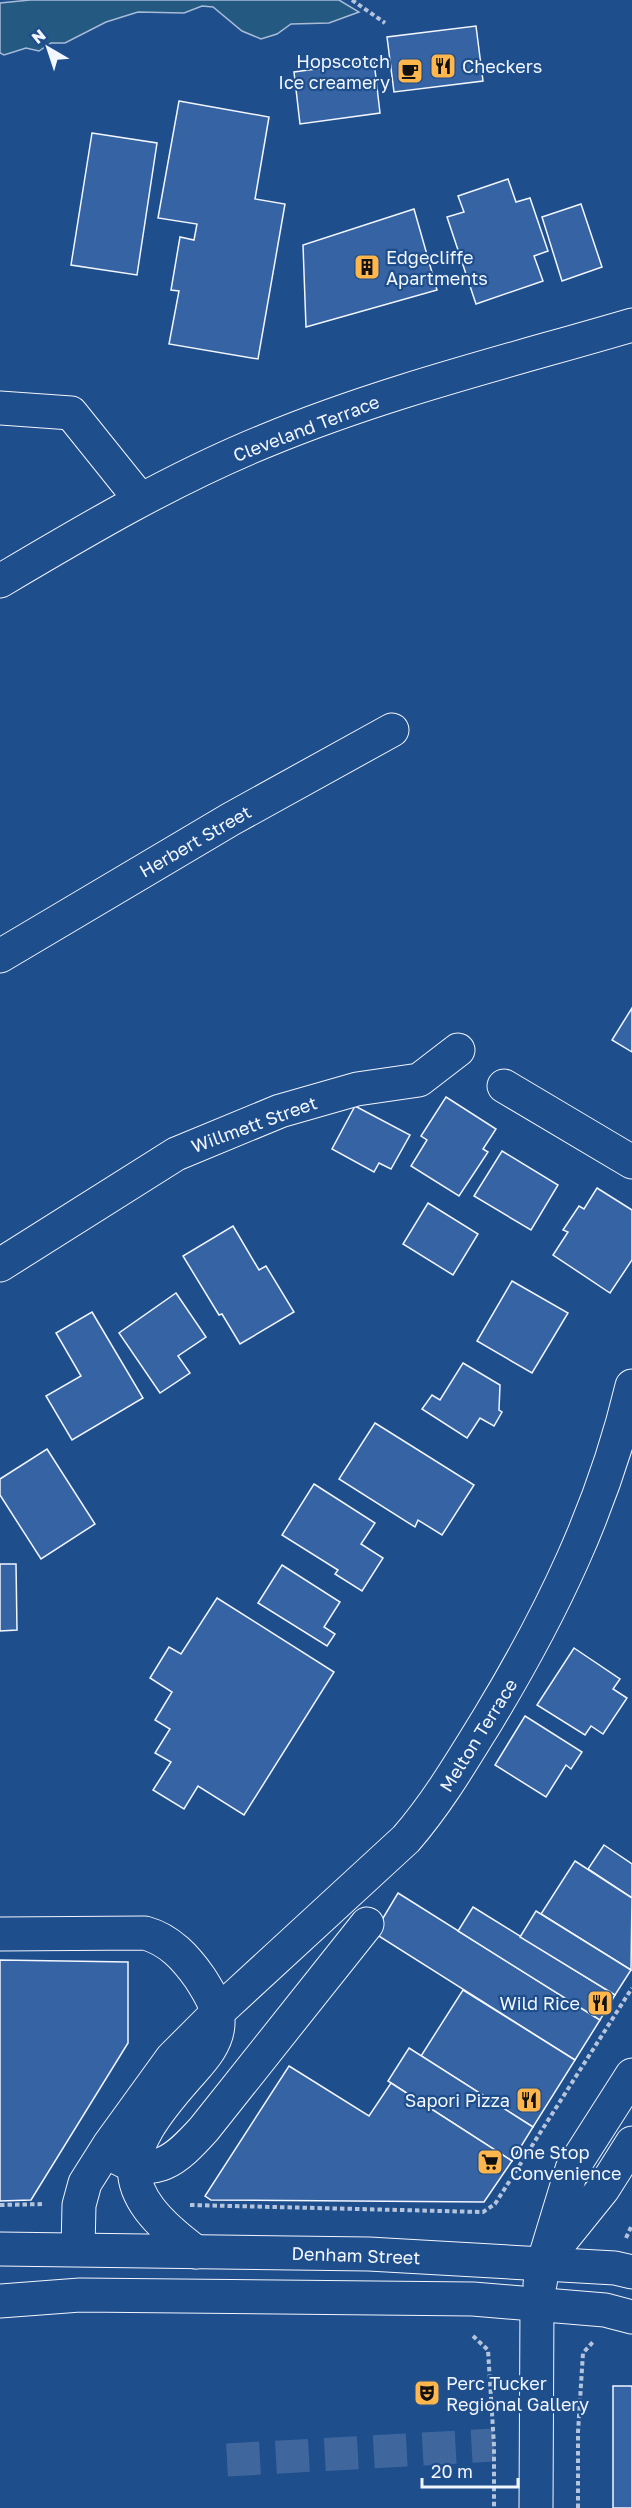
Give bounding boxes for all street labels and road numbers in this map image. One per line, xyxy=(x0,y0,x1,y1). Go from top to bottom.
street label: Cleveland Terrace xyxy=(230,390,382,466)
street label: Herbert Street xyxy=(135,800,255,882)
street label: Willmett Street xyxy=(188,1091,320,1157)
street label: Melton Terrace xyxy=(434,1674,522,1796)
street label: Denham Street xyxy=(291,2242,421,2268)

